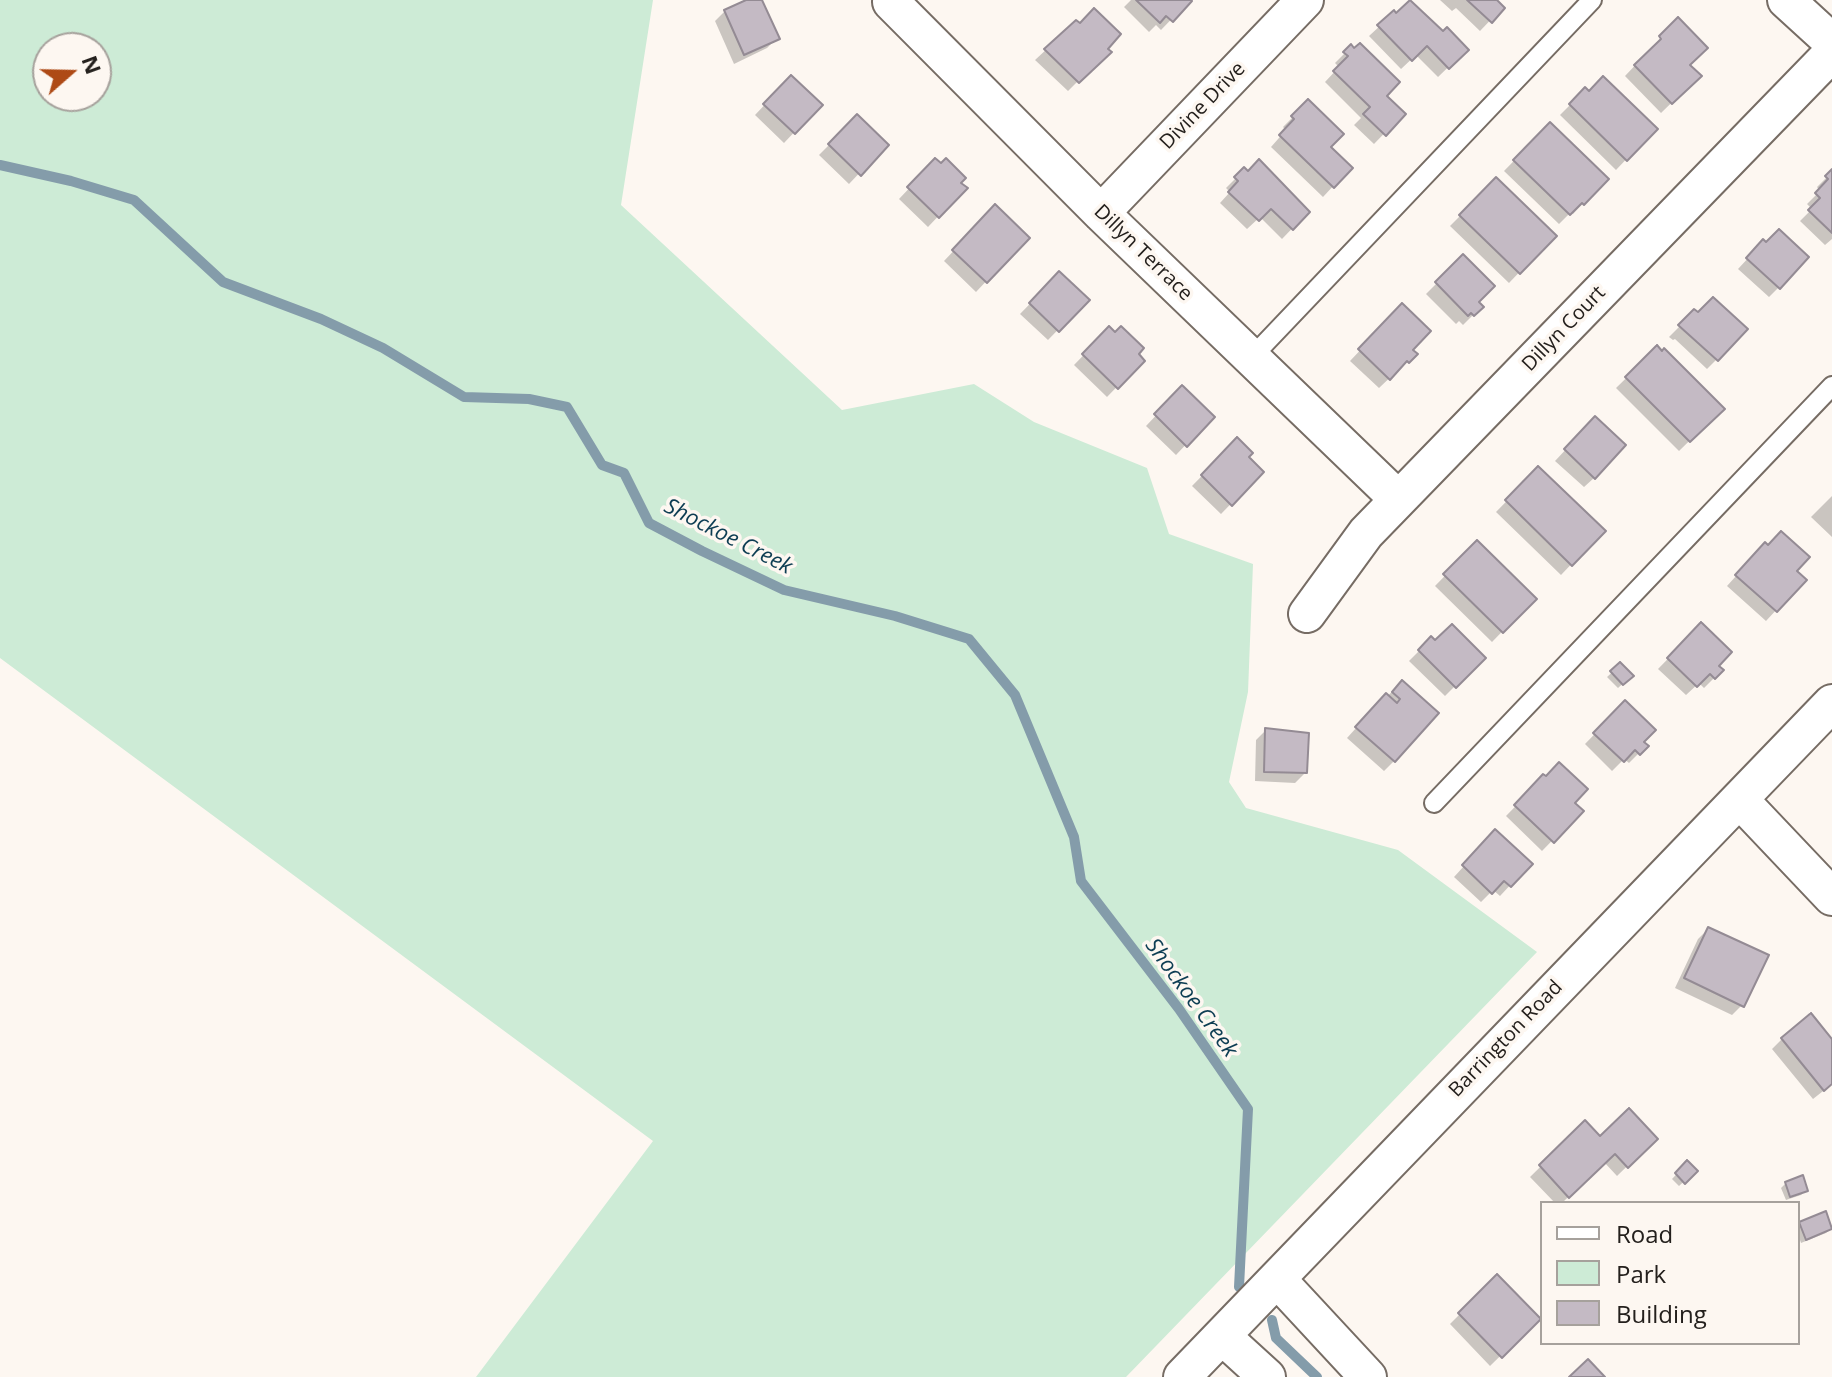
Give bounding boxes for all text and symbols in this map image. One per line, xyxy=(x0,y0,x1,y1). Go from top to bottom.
north arrow xyxy=(32,32,112,112)
text: N xyxy=(76,51,110,78)
street label: Divine Drive xyxy=(1155,57,1251,155)
street label: Dillyn Terrace xyxy=(1089,200,1197,306)
street label: Dillyn Court xyxy=(1517,281,1611,377)
water label: Shockoe Creek xyxy=(660,493,796,581)
water label: Shockoe Creek xyxy=(1139,934,1243,1062)
street label: Barrington Road xyxy=(1444,976,1568,1102)
legend xyxy=(1540,1201,1800,1345)
text: Road xyxy=(1616,1217,1673,1250)
text: Park xyxy=(1616,1257,1666,1290)
text: Building xyxy=(1616,1297,1707,1330)

